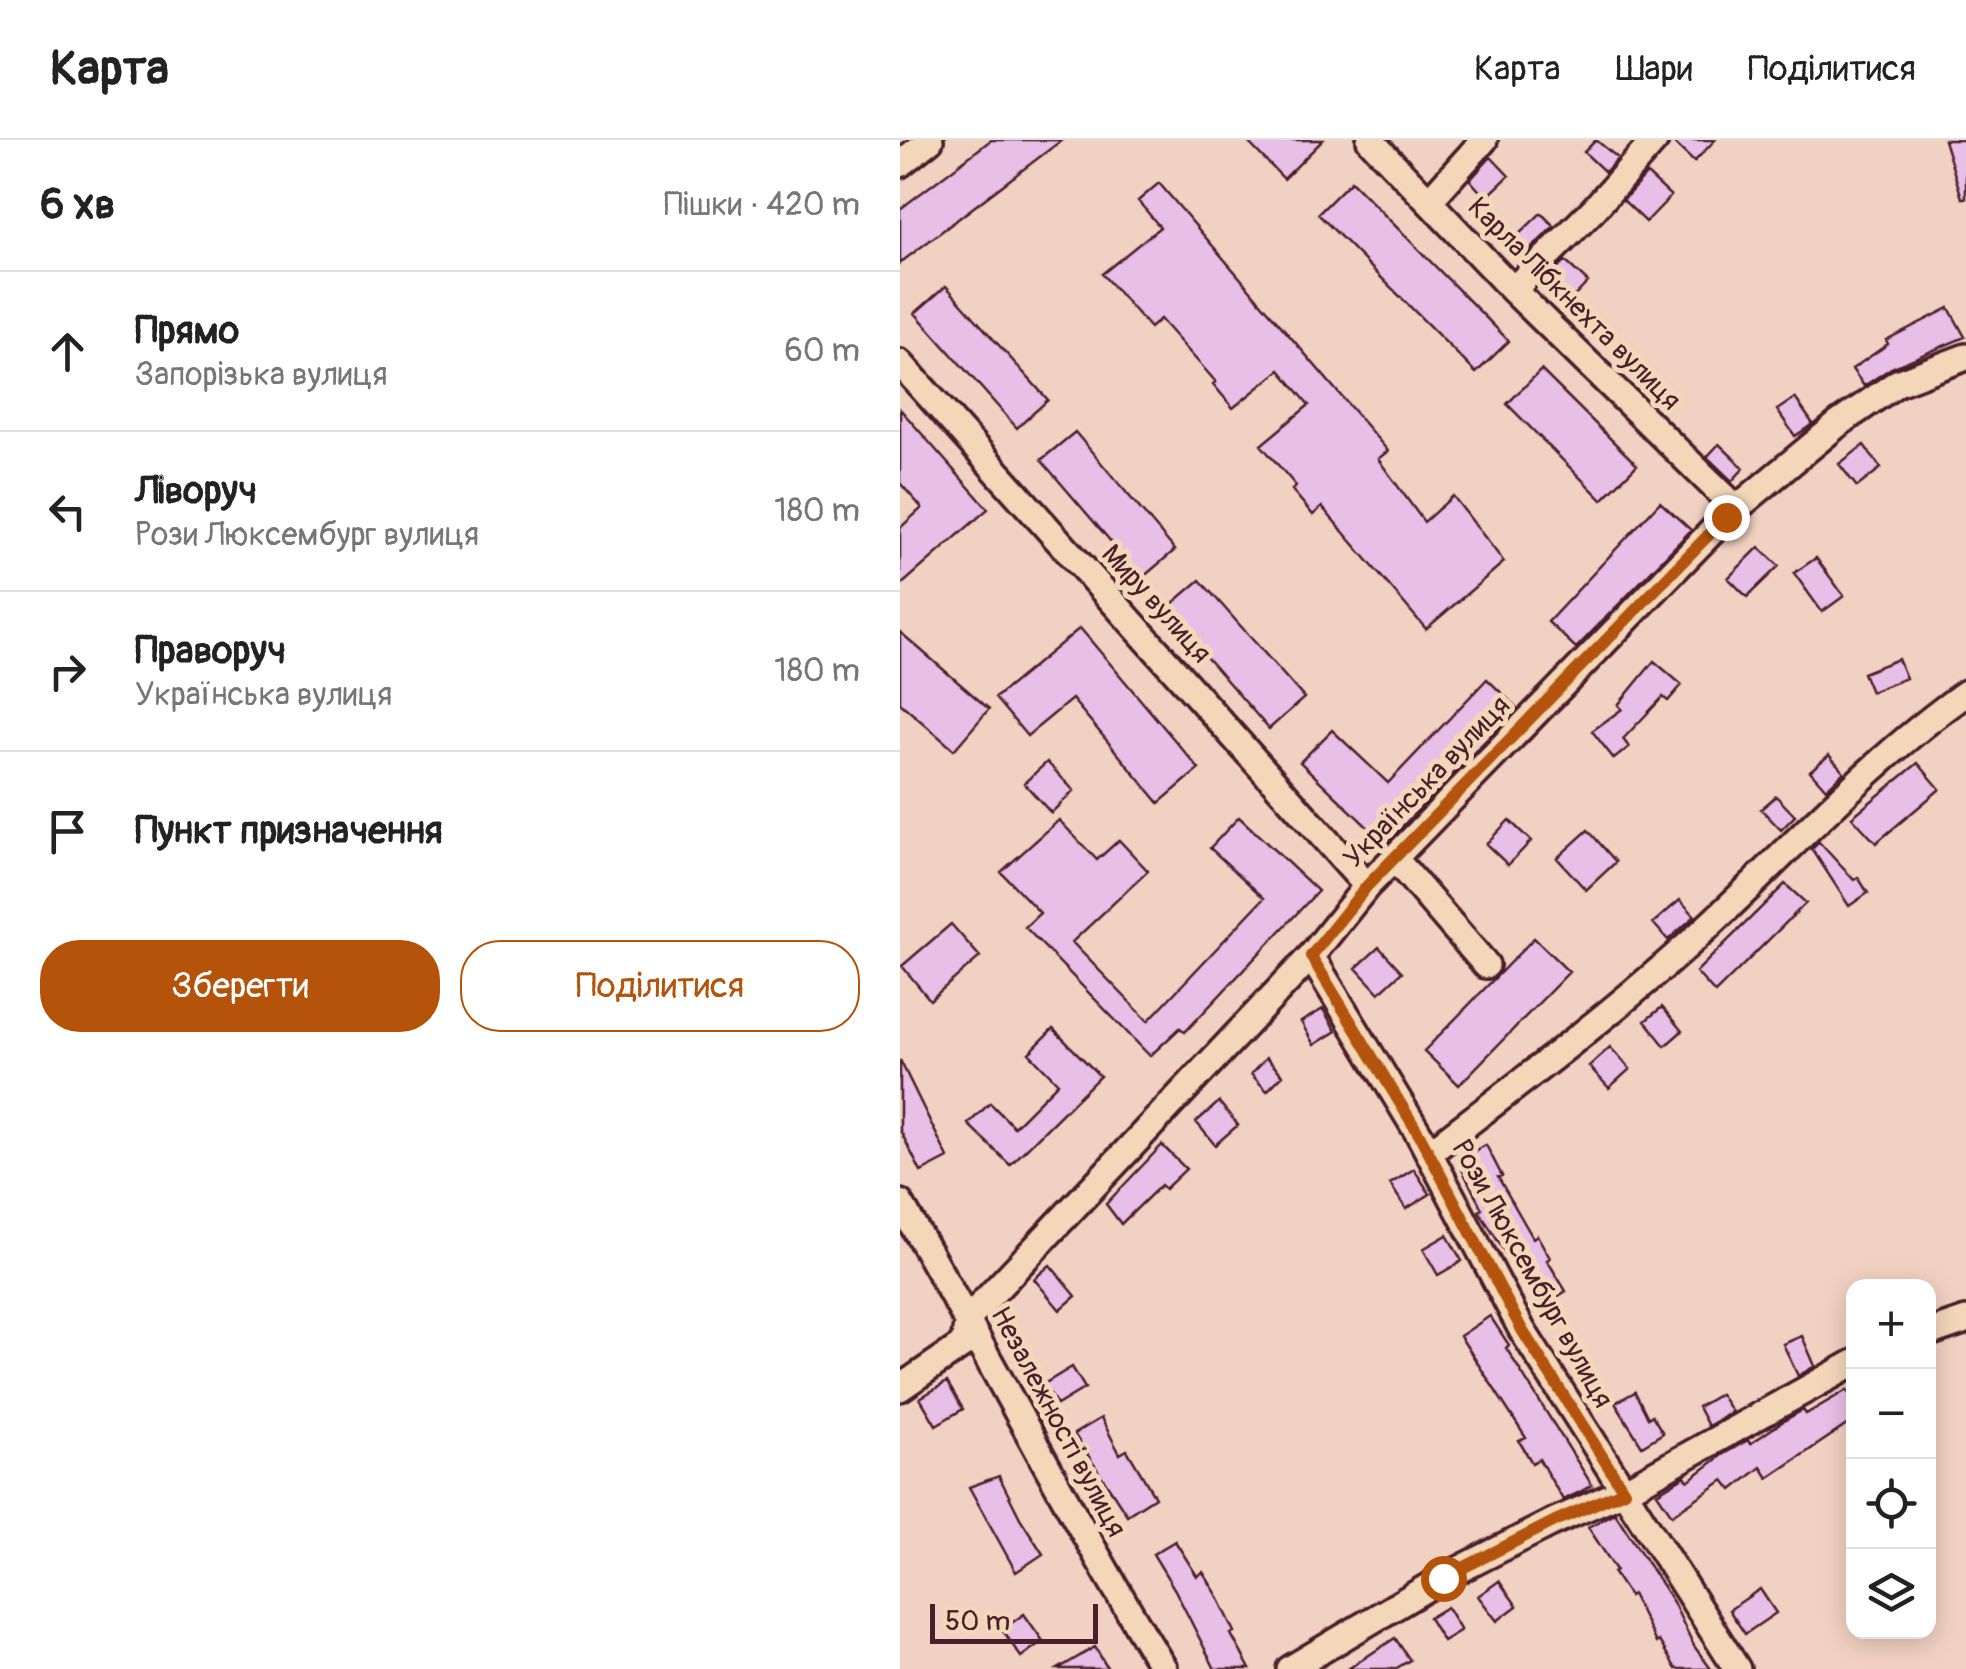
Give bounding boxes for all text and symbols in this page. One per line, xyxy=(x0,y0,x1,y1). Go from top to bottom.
text: Карта xyxy=(50,39,169,99)
text: Карта xyxy=(1474,47,1561,91)
text: Шари xyxy=(1616,47,1693,91)
text: Поділитися xyxy=(1748,47,1916,91)
text: 6 хв xyxy=(40,179,115,231)
text: Пішки · 420 m xyxy=(664,185,860,225)
street label: Карла Лібкнехта вулиця xyxy=(1460,190,1688,418)
text: Прямо xyxy=(135,307,239,355)
icon: ahead xyxy=(40,324,95,379)
text: 60 m xyxy=(784,331,860,371)
text: Запорізька вулиця xyxy=(135,355,387,395)
text: Ліворуч xyxy=(135,467,257,515)
icon: left xyxy=(40,484,95,539)
text: 180 m xyxy=(774,491,860,531)
route end xyxy=(1704,495,1750,541)
text: Рози Люксембург вулиця xyxy=(135,515,479,555)
street label: Миру вулиця xyxy=(1094,537,1218,671)
text: Праворуч xyxy=(135,627,286,675)
icon: right xyxy=(40,644,95,699)
text: 180 m xyxy=(774,651,860,691)
text: Українська вулиця xyxy=(135,675,392,715)
street label: Українська вулиця xyxy=(1336,689,1518,875)
icon: arrive xyxy=(40,804,95,859)
text: Пункт призначення xyxy=(135,807,443,855)
button: Зберегти xyxy=(40,940,440,1032)
button: Поділитися xyxy=(460,940,860,1032)
street label: Рози Люксембург вулиця xyxy=(1444,1134,1620,1414)
map controls xyxy=(1846,1279,1936,1639)
button: + xyxy=(1846,1279,1936,1369)
street label: Незалежності вулиця xyxy=(982,1301,1134,1543)
button: − xyxy=(1846,1369,1936,1459)
button: locate xyxy=(1846,1459,1936,1549)
button: layers xyxy=(1846,1549,1936,1639)
route start xyxy=(1421,1556,1467,1602)
scale bar xyxy=(930,1599,1098,1644)
text: 50 m xyxy=(945,1604,1010,1639)

